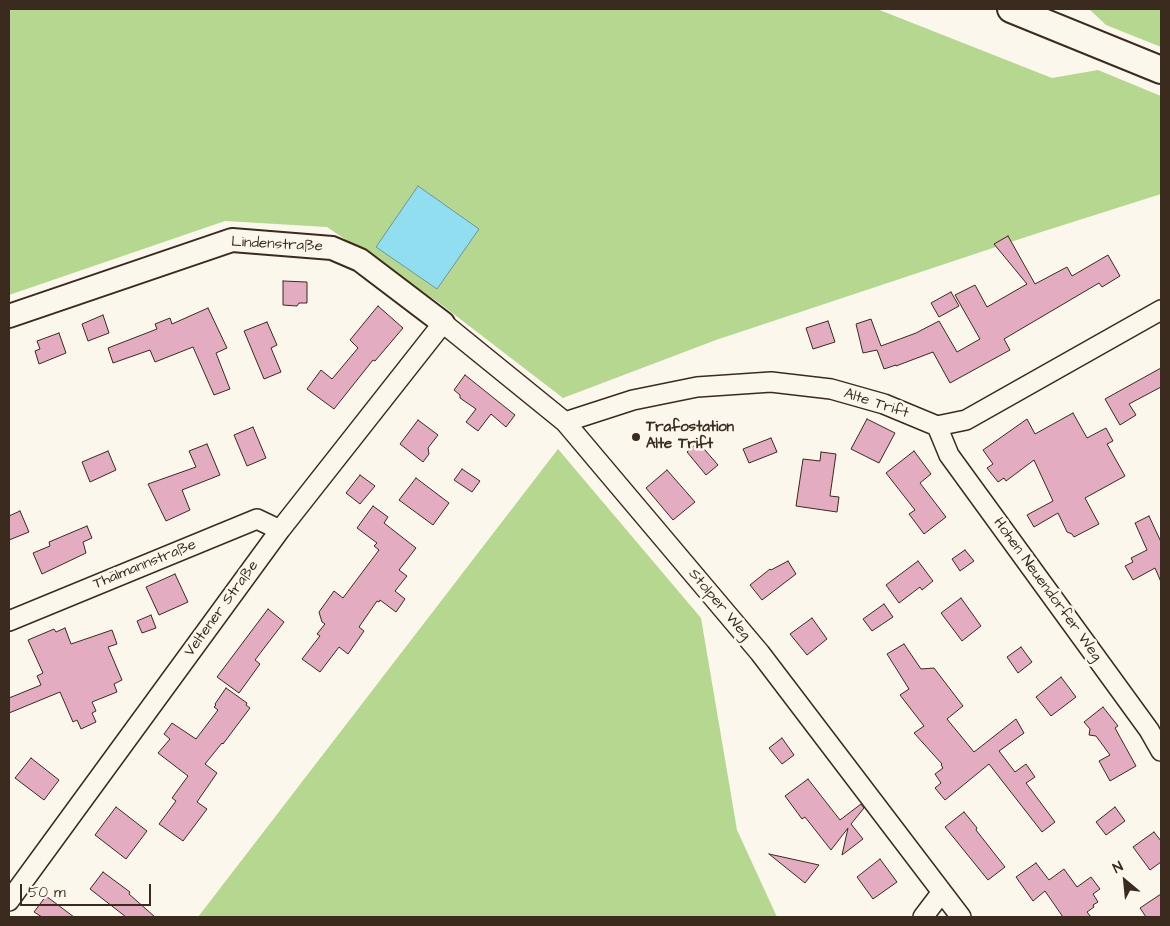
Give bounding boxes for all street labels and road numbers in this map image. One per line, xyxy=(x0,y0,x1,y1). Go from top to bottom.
street label: Lindenstraße xyxy=(231,234,323,256)
street label: Alte Trift xyxy=(841,385,911,423)
street label: Hohen Neuendorfer Weg xyxy=(989,515,1105,665)
street label: Thälmannstraße xyxy=(91,536,199,594)
street label: Veltener Straße xyxy=(181,557,263,661)
street label: Stolper Weg xyxy=(684,566,754,644)

